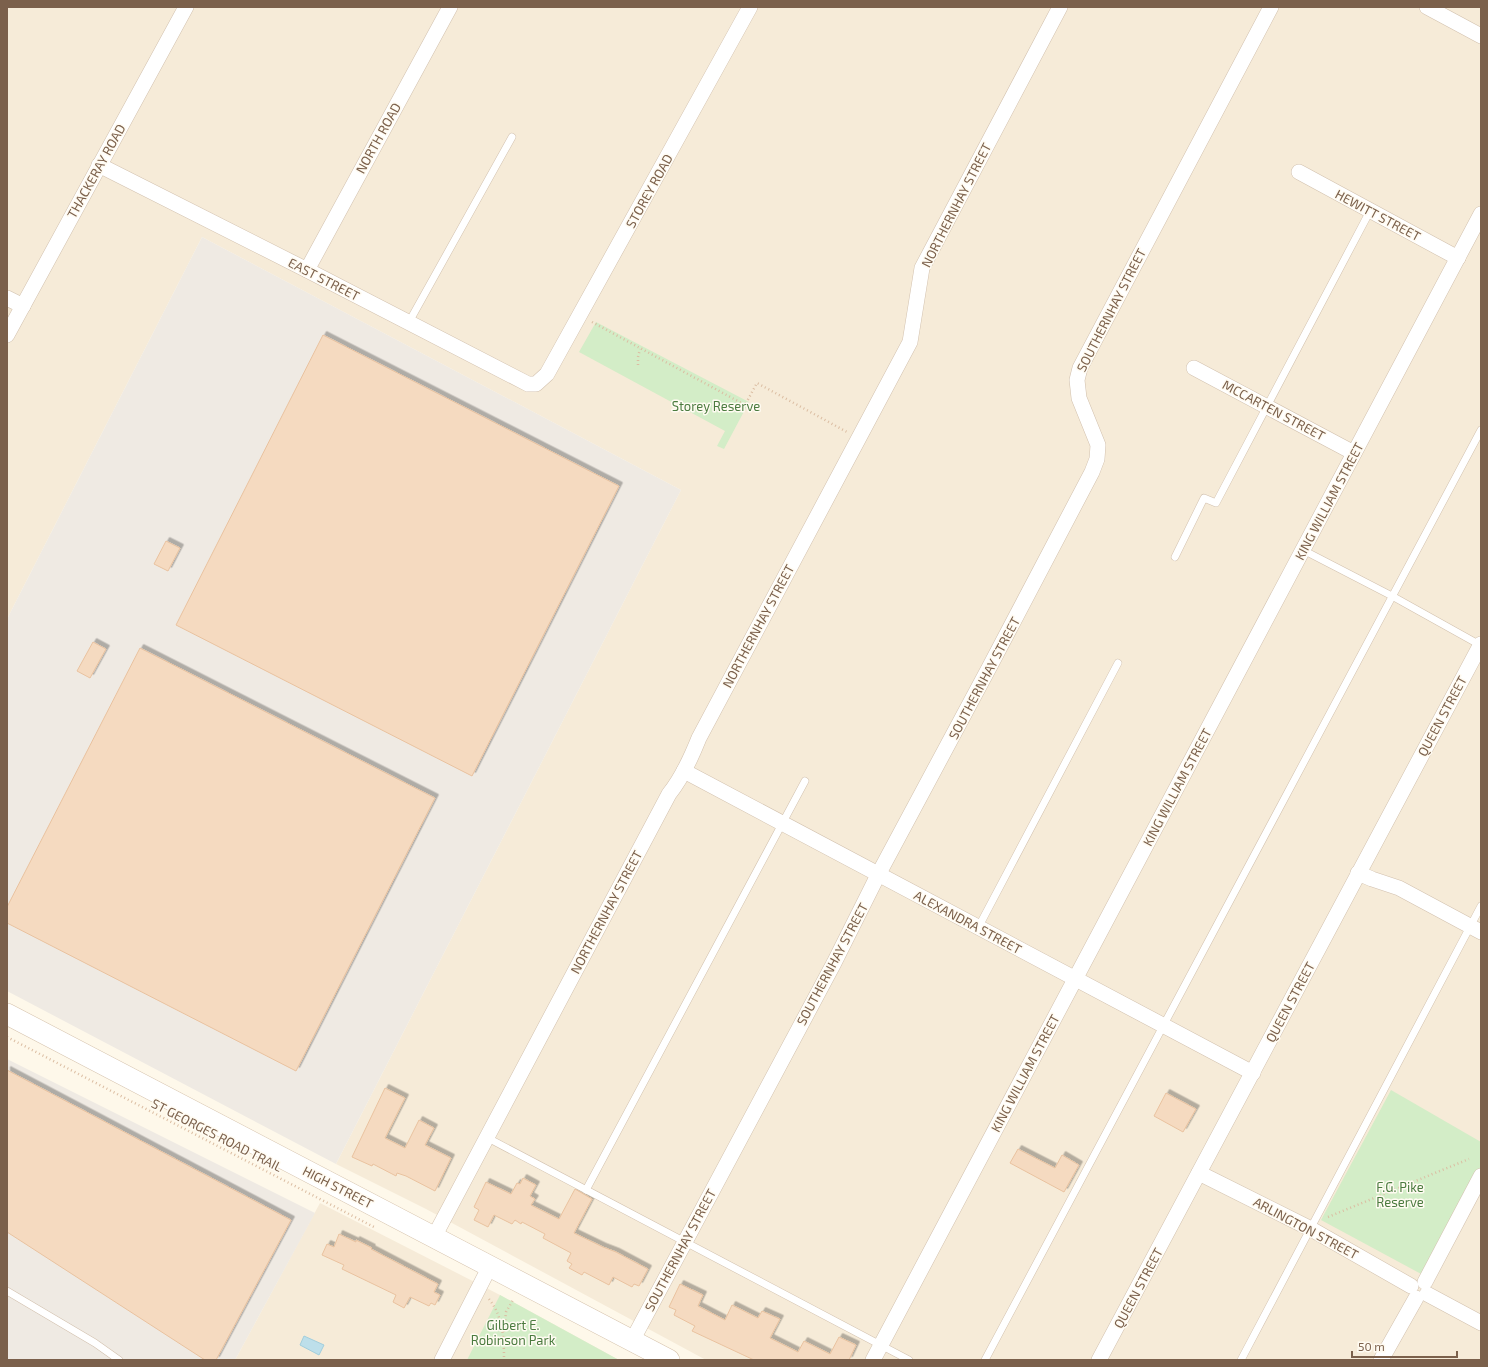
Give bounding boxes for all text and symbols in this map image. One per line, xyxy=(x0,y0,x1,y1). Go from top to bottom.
street label: NORTH ROAD xyxy=(352,100,404,176)
street label: THACKERAY ROAD xyxy=(63,121,129,221)
street label: NORTHERNHAY STREET xyxy=(918,140,995,270)
street label: STOREY ROAD xyxy=(622,151,676,231)
street label: HEWITT STREET xyxy=(1333,186,1424,244)
street label: SOUTHERNHAY STREET xyxy=(1073,245,1149,374)
street label: EAST STREET xyxy=(286,254,363,304)
street label: MCCARTEN STREET xyxy=(1220,376,1328,444)
park label: Storey Reserve xyxy=(672,398,760,414)
street label: KING WILLIAM STREET xyxy=(1291,439,1367,563)
street label: NORTHERNHAY STREET xyxy=(719,561,798,690)
street label: SOUTHERNHAY STREET xyxy=(945,614,1023,742)
street label: QUEEN STREET xyxy=(1414,673,1470,759)
street label: KING WILLIAM STREET xyxy=(1139,725,1215,849)
street label: NORTHERNHAY STREET xyxy=(567,847,646,976)
street label: ALEXANDRA STREET xyxy=(911,887,1025,957)
street label: SOUTHERNHAY STREET xyxy=(793,900,871,1028)
street label: QUEEN STREET xyxy=(1262,959,1318,1045)
street label: KING WILLIAM STREET xyxy=(987,1011,1063,1135)
street label: ST GEORGES ROAD TRAIL xyxy=(149,1095,285,1175)
street label: HIGH STREET xyxy=(300,1162,376,1212)
park label: F.G. Pike Reserve xyxy=(1376,1179,1424,1210)
street label: SOUTHERNHAY STREET xyxy=(641,1186,719,1314)
street label: ARLINGTON STREET xyxy=(1251,1194,1362,1263)
street label: QUEEN STREET xyxy=(1110,1245,1166,1331)
park label: Gilbert E. Robinson Park xyxy=(471,1317,556,1348)
scale bar xyxy=(1352,1333,1457,1359)
text: 50 m xyxy=(1358,1339,1385,1353)

